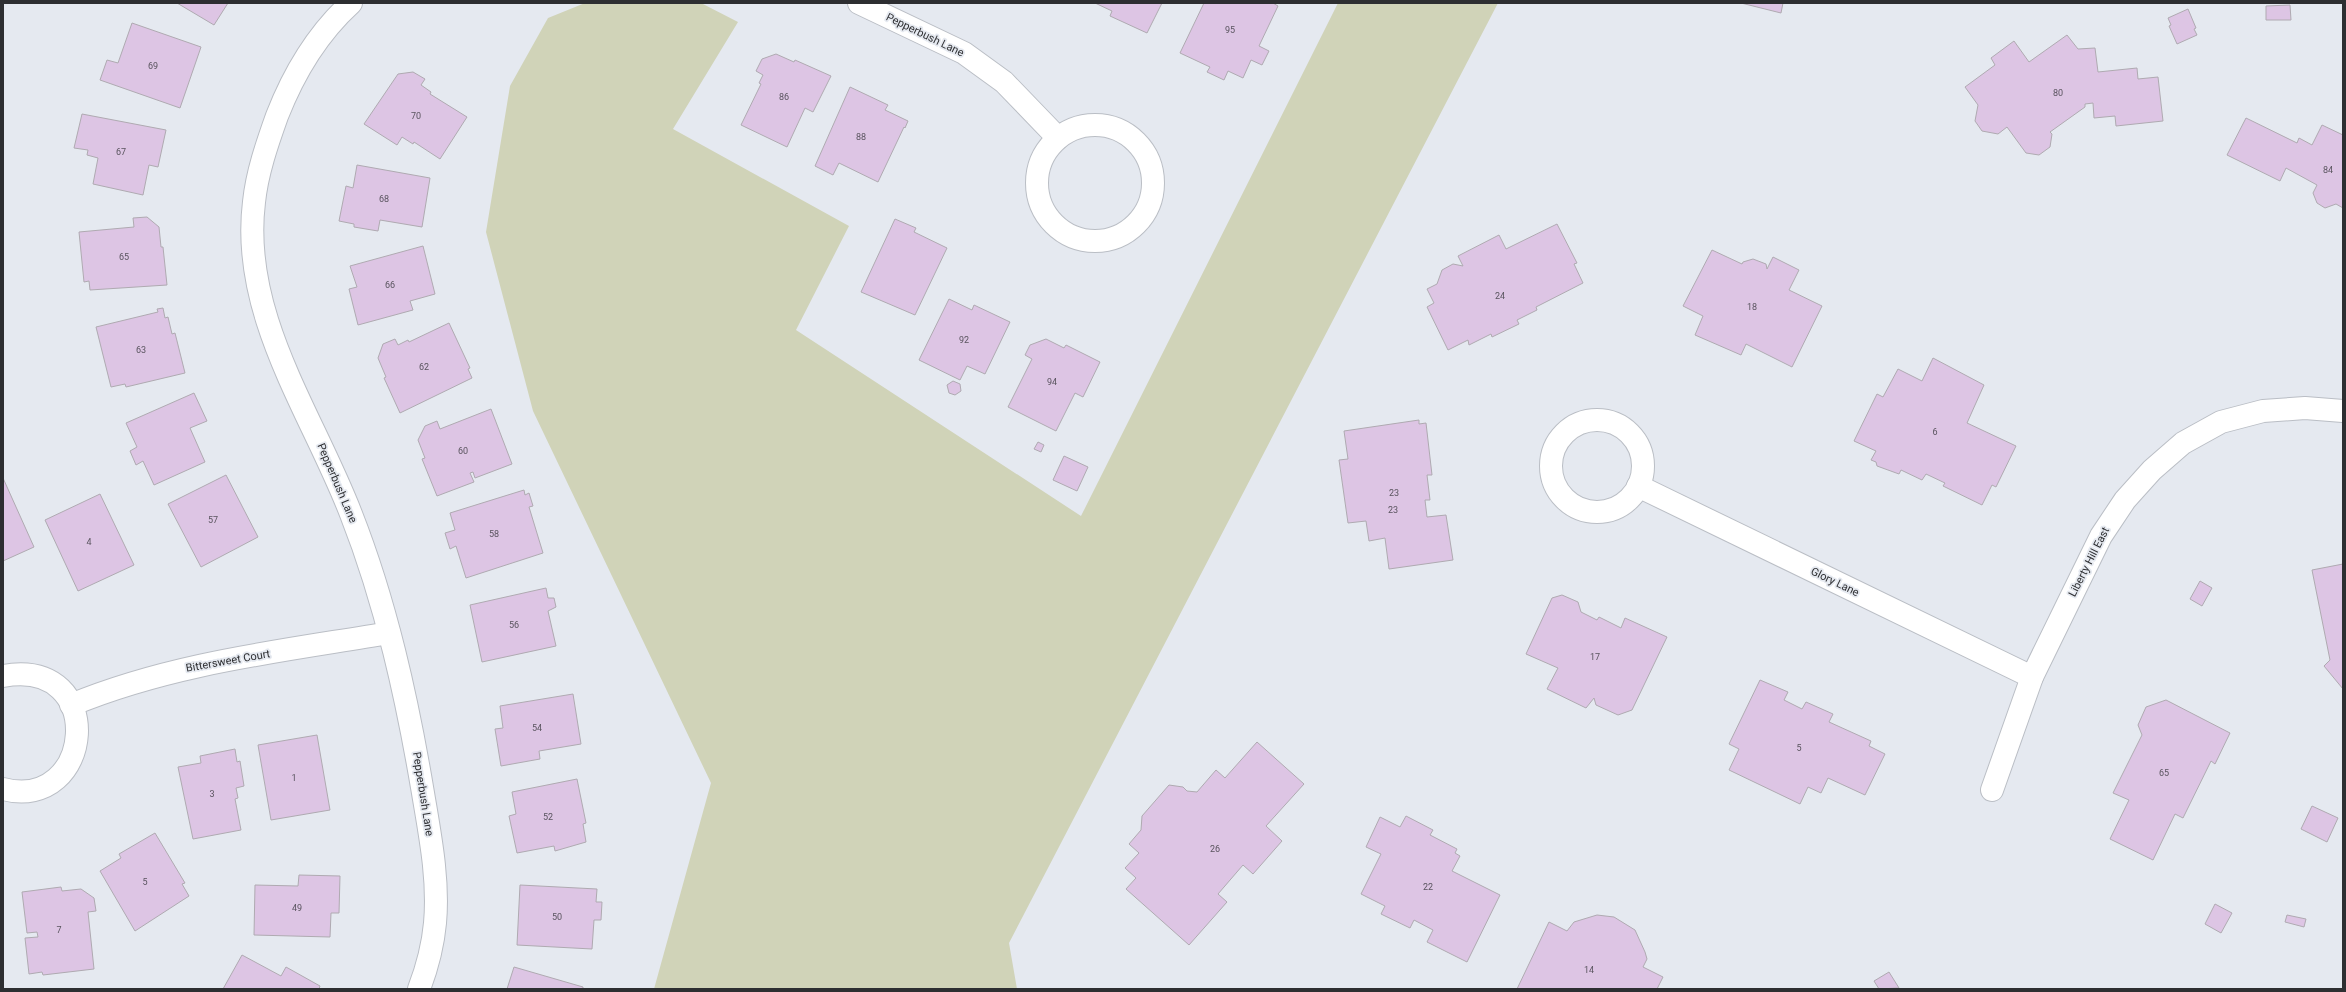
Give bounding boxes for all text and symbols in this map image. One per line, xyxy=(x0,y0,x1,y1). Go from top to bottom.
street label: Pepperbush Lane xyxy=(884,10,966,60)
house number: 95 xyxy=(1225,25,1235,35)
house number: 69 xyxy=(148,61,158,71)
house number: 80 xyxy=(2053,88,2063,98)
house number: 86 xyxy=(779,92,789,102)
house number: 70 xyxy=(411,111,421,121)
house number: 88 xyxy=(856,132,866,142)
house number: 67 xyxy=(116,147,126,157)
house number: 84 xyxy=(2323,165,2333,175)
house number: 68 xyxy=(379,194,389,204)
house number: 65 xyxy=(119,252,129,262)
house number: 66 xyxy=(385,280,395,290)
house number: 24 xyxy=(1495,291,1505,301)
house number: 18 xyxy=(1747,302,1757,312)
house number: 92 xyxy=(959,335,969,345)
house number: 63 xyxy=(136,345,146,355)
house number: 62 xyxy=(419,362,429,372)
house number: 94 xyxy=(1047,377,1057,387)
house number: 6 xyxy=(1932,427,1938,437)
street label: Pepperbush Lane xyxy=(314,441,360,525)
house number: 60 xyxy=(458,446,468,456)
house number: 23 xyxy=(1389,488,1399,498)
house number: 23 xyxy=(1388,505,1398,515)
house number: 57 xyxy=(208,515,218,525)
street label: Liberty Hill East xyxy=(2066,525,2112,599)
house number: 58 xyxy=(489,529,499,539)
house number: 4 xyxy=(86,537,92,547)
street label: Glory Lane xyxy=(1809,565,1861,599)
house number: 56 xyxy=(509,620,519,630)
street label: Bittersweet Court xyxy=(185,647,272,675)
house number: 17 xyxy=(1590,652,1600,662)
house number: 54 xyxy=(532,723,542,733)
house number: 5 xyxy=(1796,743,1802,753)
street label: Pepperbush Lane xyxy=(410,751,436,837)
house number: 65 xyxy=(2159,768,2169,778)
house number: 1 xyxy=(291,773,297,783)
house number: 3 xyxy=(209,789,215,799)
house number: 52 xyxy=(543,812,553,822)
house number: 26 xyxy=(1210,844,1220,854)
house number: 5 xyxy=(142,877,148,887)
house number: 22 xyxy=(1423,882,1433,892)
house number: 49 xyxy=(292,903,302,913)
house number: 50 xyxy=(552,912,562,922)
house number: 7 xyxy=(56,925,62,935)
house number: 14 xyxy=(1584,965,1594,975)

